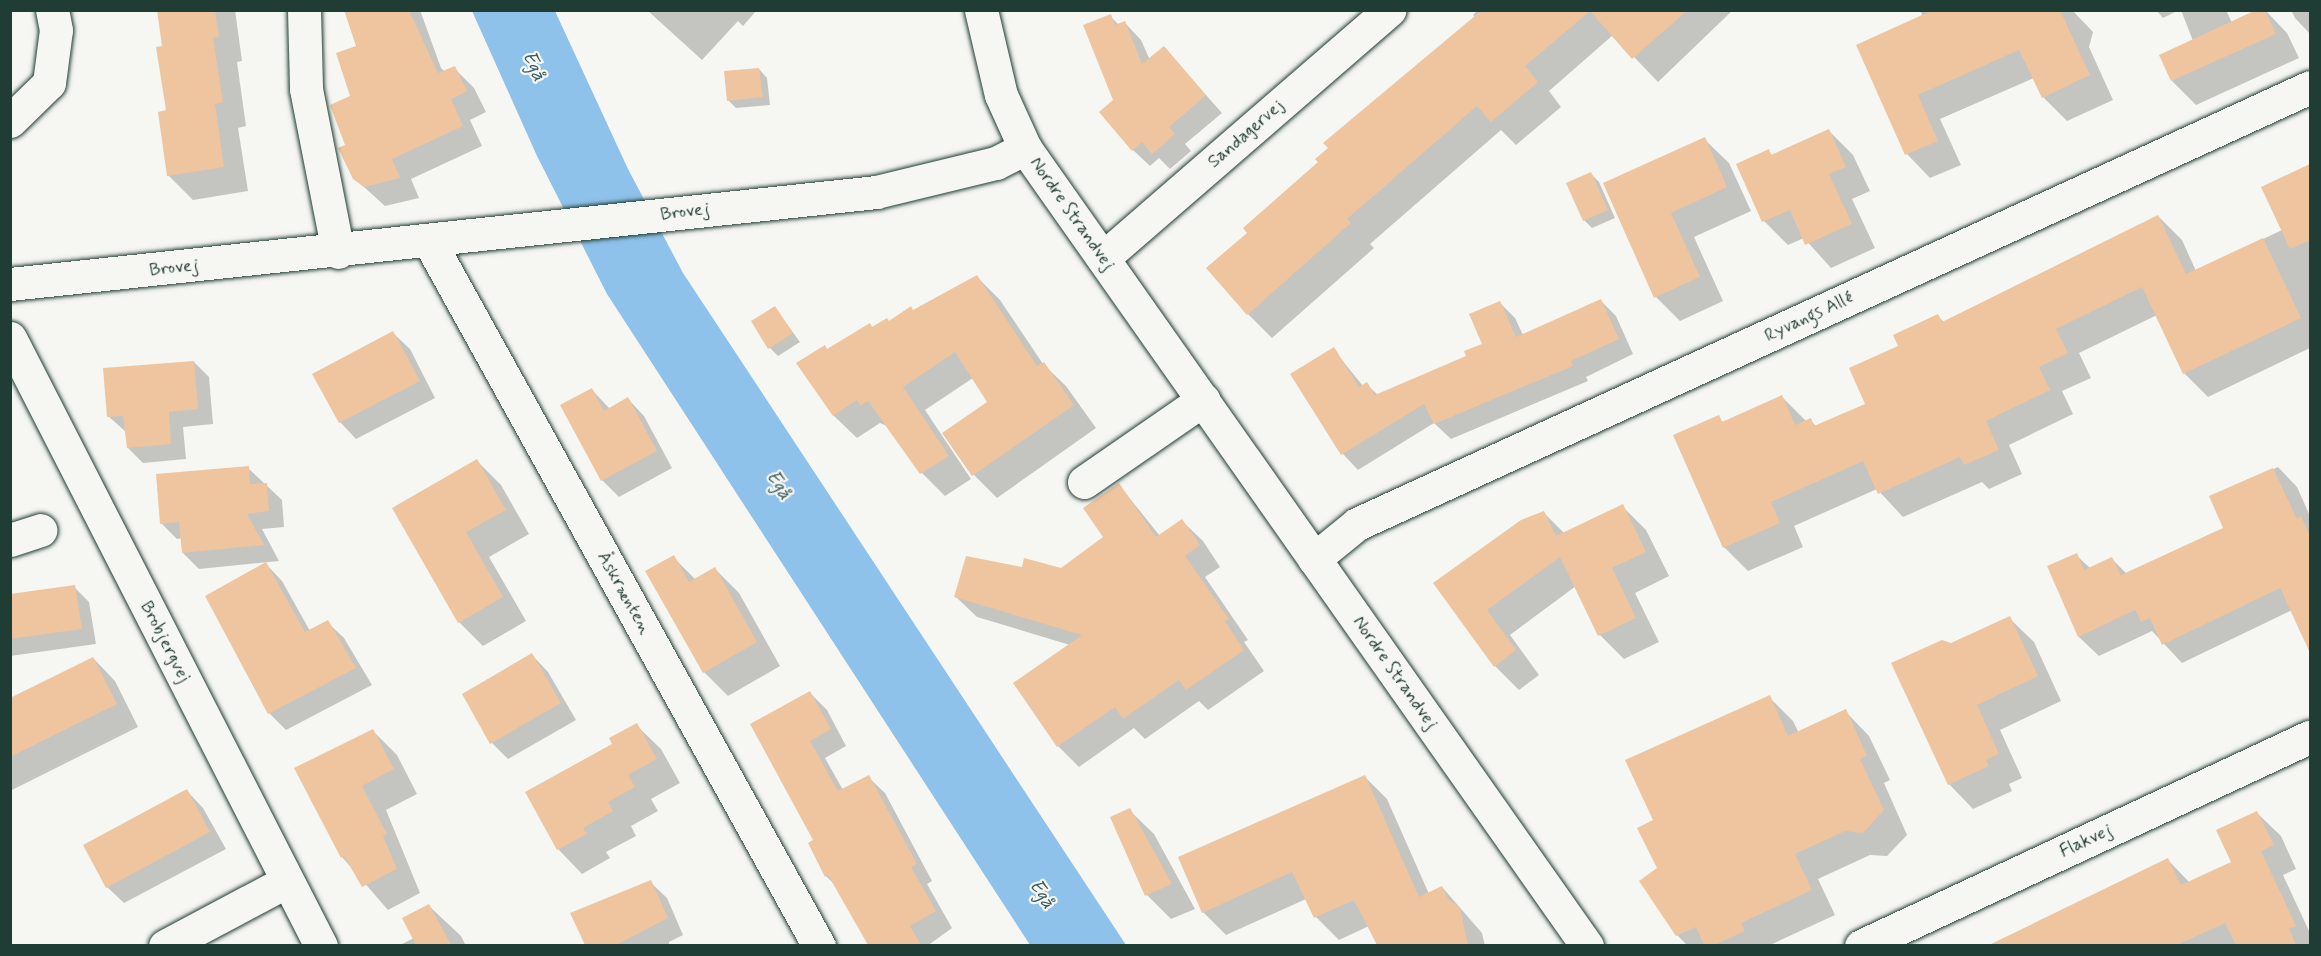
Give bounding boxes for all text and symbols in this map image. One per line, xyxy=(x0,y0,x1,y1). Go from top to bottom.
water label: Egå xyxy=(517,47,551,85)
street label: Sandagervej xyxy=(1204,95,1288,173)
street label: Nordre Strandvej xyxy=(1026,154,1118,274)
street label: Brovej xyxy=(659,198,711,226)
street label: Brovej xyxy=(148,255,200,281)
street label: Ryvangs Allé xyxy=(1761,287,1857,347)
water label: Egå xyxy=(761,466,797,504)
street label: Åskrænten xyxy=(592,548,656,638)
street label: Brobjergvej xyxy=(135,598,195,686)
street label: Nordre Strandvej xyxy=(1349,613,1441,733)
street label: Flakvej xyxy=(2056,819,2116,863)
water label: Egå xyxy=(1024,875,1060,913)

